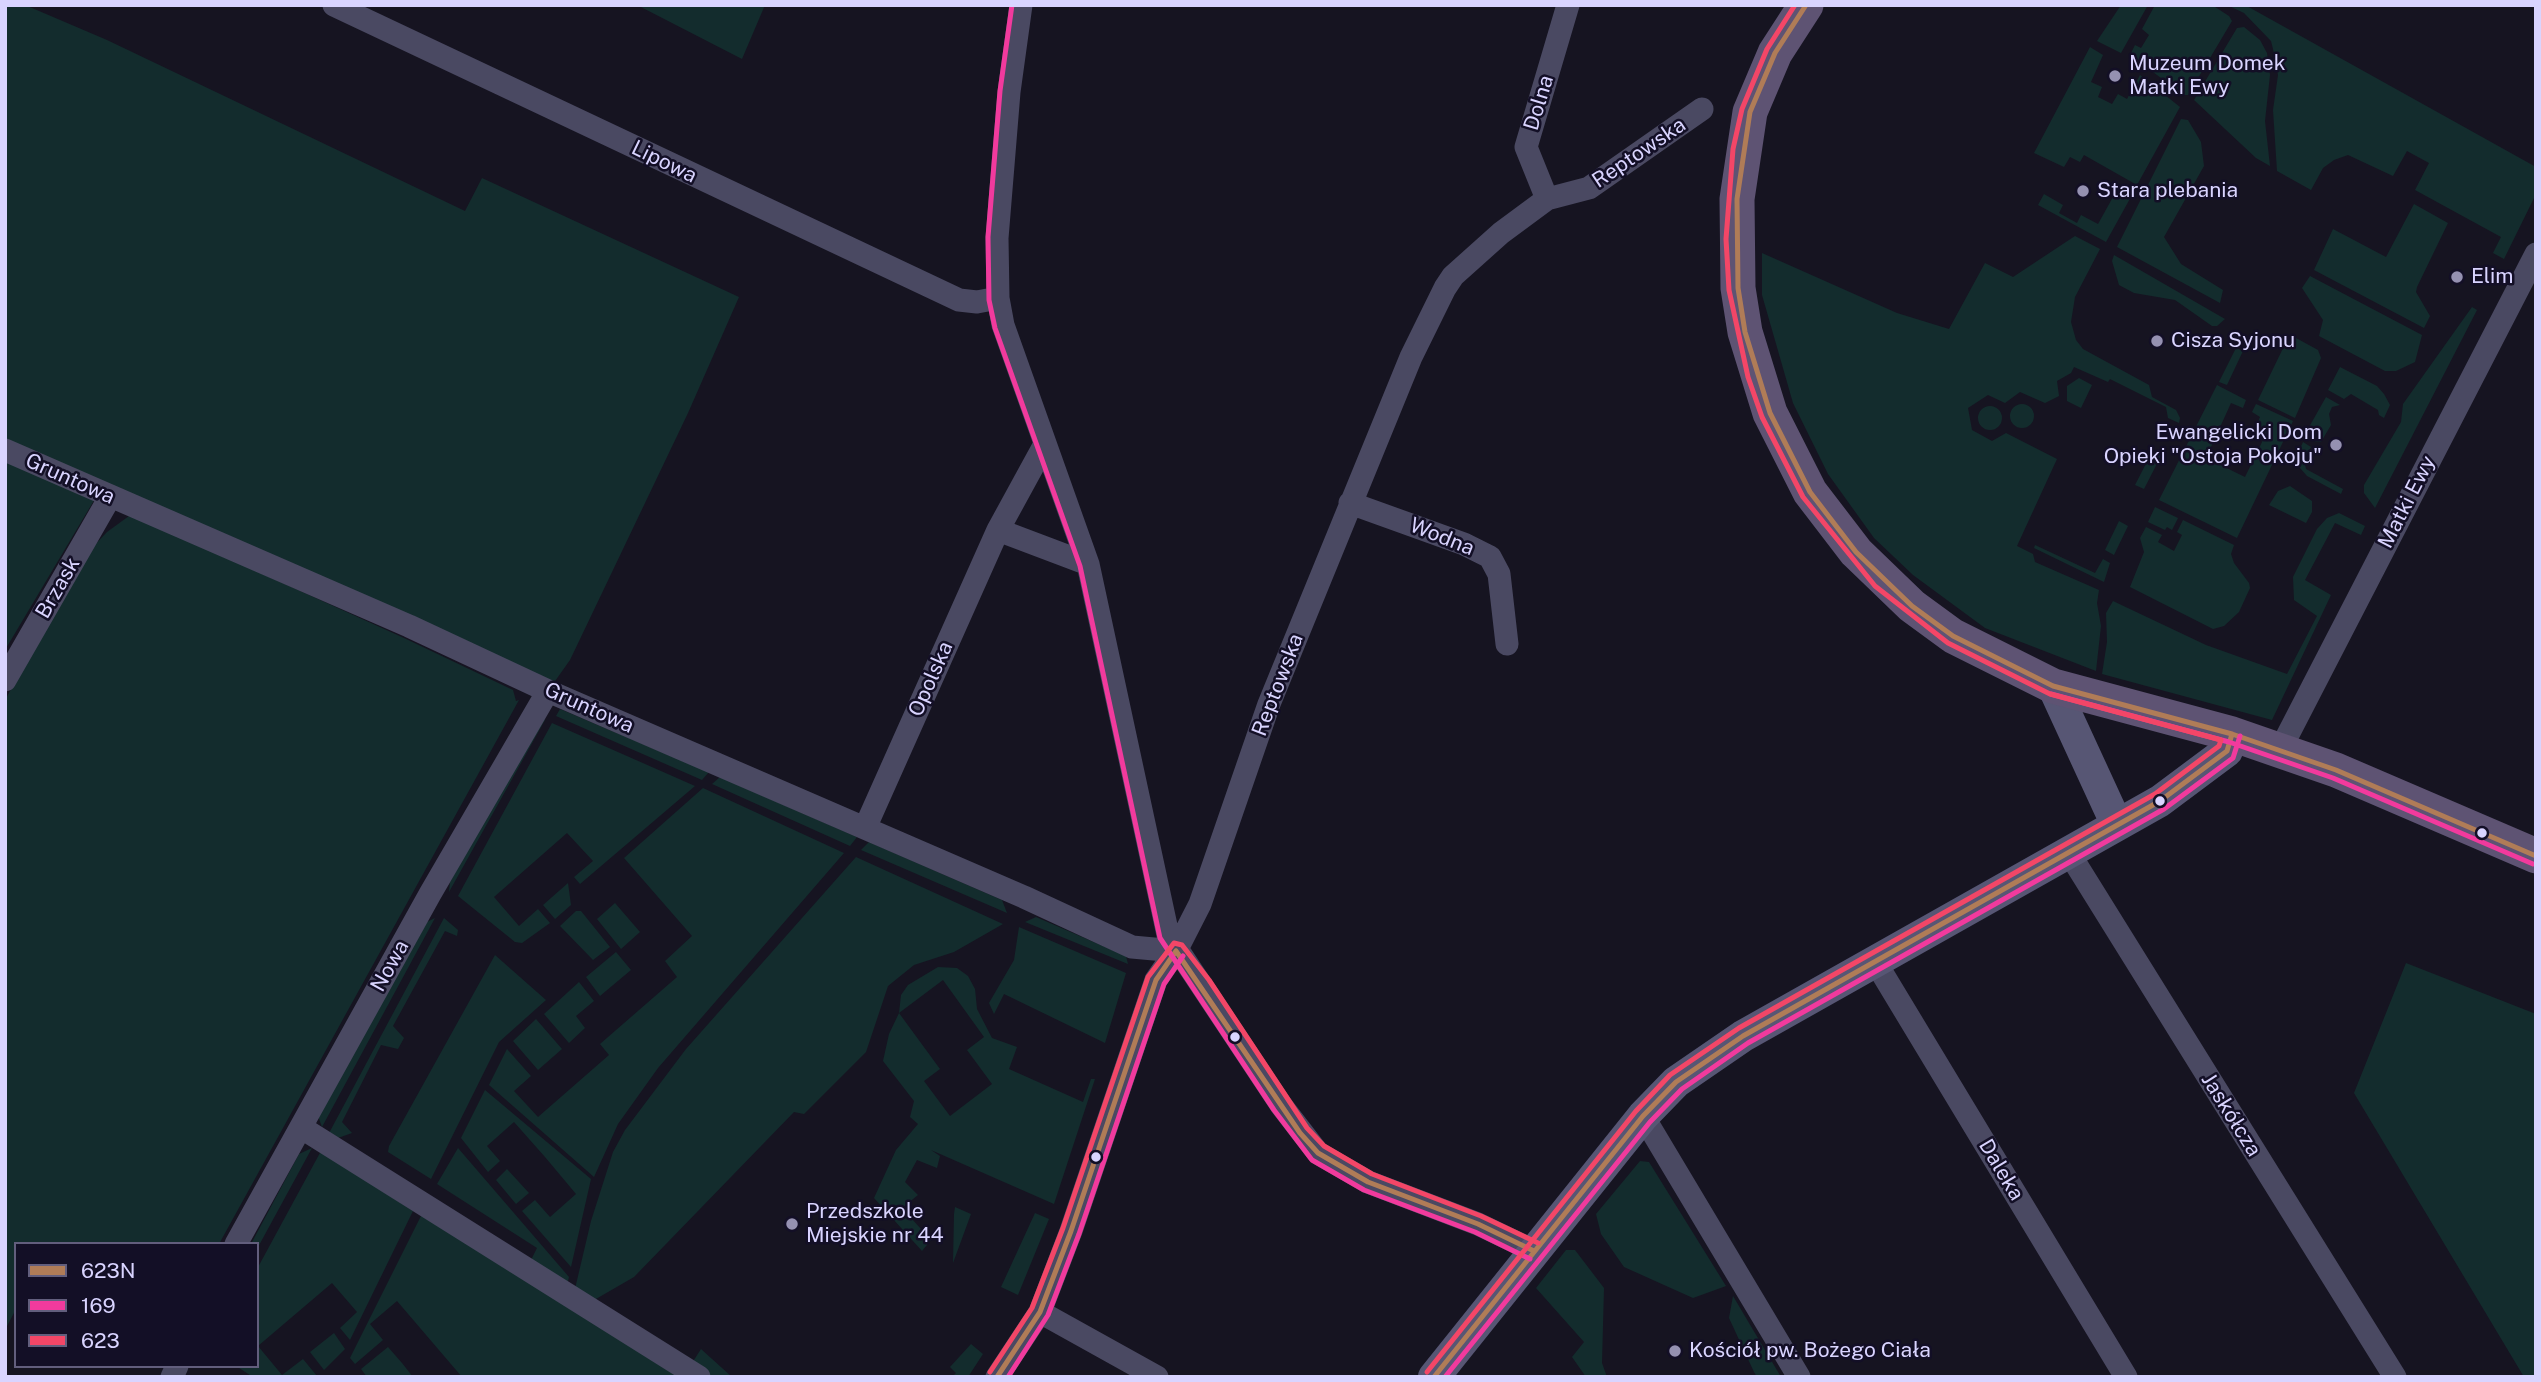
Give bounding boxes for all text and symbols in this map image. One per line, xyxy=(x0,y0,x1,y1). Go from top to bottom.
place label: Muzeum Domek Matki Ewy xyxy=(2129,51,2286,101)
marker: Muzeum Domek Matki Ewy xyxy=(2107,68,2123,84)
street label: Dolna xyxy=(1519,72,1559,134)
street label: Reptowska xyxy=(1587,113,1691,193)
street label: Lipowa xyxy=(627,135,701,189)
place label: Stara plebania xyxy=(2097,178,2238,204)
marker: Stara plebania xyxy=(2075,183,2091,199)
place label: Elim xyxy=(2471,264,2514,290)
marker: Elim xyxy=(2449,269,2465,285)
place label: Cisza Syjonu xyxy=(2171,328,2295,354)
marker: Cisza Syjonu xyxy=(2149,333,2165,349)
place label: Ewangelicki Dom Opieki "Ostoja Pokoju" xyxy=(2104,420,2322,470)
marker: Ewangelicki Dom Opieki "Ostoja Pokoju" xyxy=(2328,437,2344,453)
street label: Gruntowa xyxy=(22,448,118,510)
street label: Matki Ewy xyxy=(2373,452,2441,552)
street label: Wodna xyxy=(1406,513,1478,561)
street label: Brzask xyxy=(30,553,86,623)
street label: Reptowska xyxy=(1247,630,1309,740)
street label: Opolska xyxy=(903,638,959,720)
street label: Gruntowa xyxy=(541,677,637,739)
unlabelled marker xyxy=(2153,794,2167,808)
unlabelled marker xyxy=(2475,826,2489,840)
street label: Nowa xyxy=(366,936,414,996)
unlabelled marker xyxy=(1228,1030,1242,1044)
street label: Jaskółcza xyxy=(2196,1069,2266,1161)
street label: Daleka xyxy=(1973,1135,2029,1205)
unlabelled marker xyxy=(1089,1150,1103,1164)
place label: Przedszkole Miejskie nr 44 xyxy=(806,1199,944,1249)
marker: Przedszkole Miejskie nr 44 xyxy=(784,1216,800,1232)
legend xyxy=(14,1242,259,1368)
text: 623N xyxy=(81,1258,136,1283)
text: 169 xyxy=(81,1293,116,1318)
text: 623 xyxy=(81,1328,120,1353)
place label: Kościół pw. Bożego Ciała xyxy=(1689,1338,1931,1364)
marker: Kościół pw. Bożego Ciała xyxy=(1667,1343,1683,1359)

